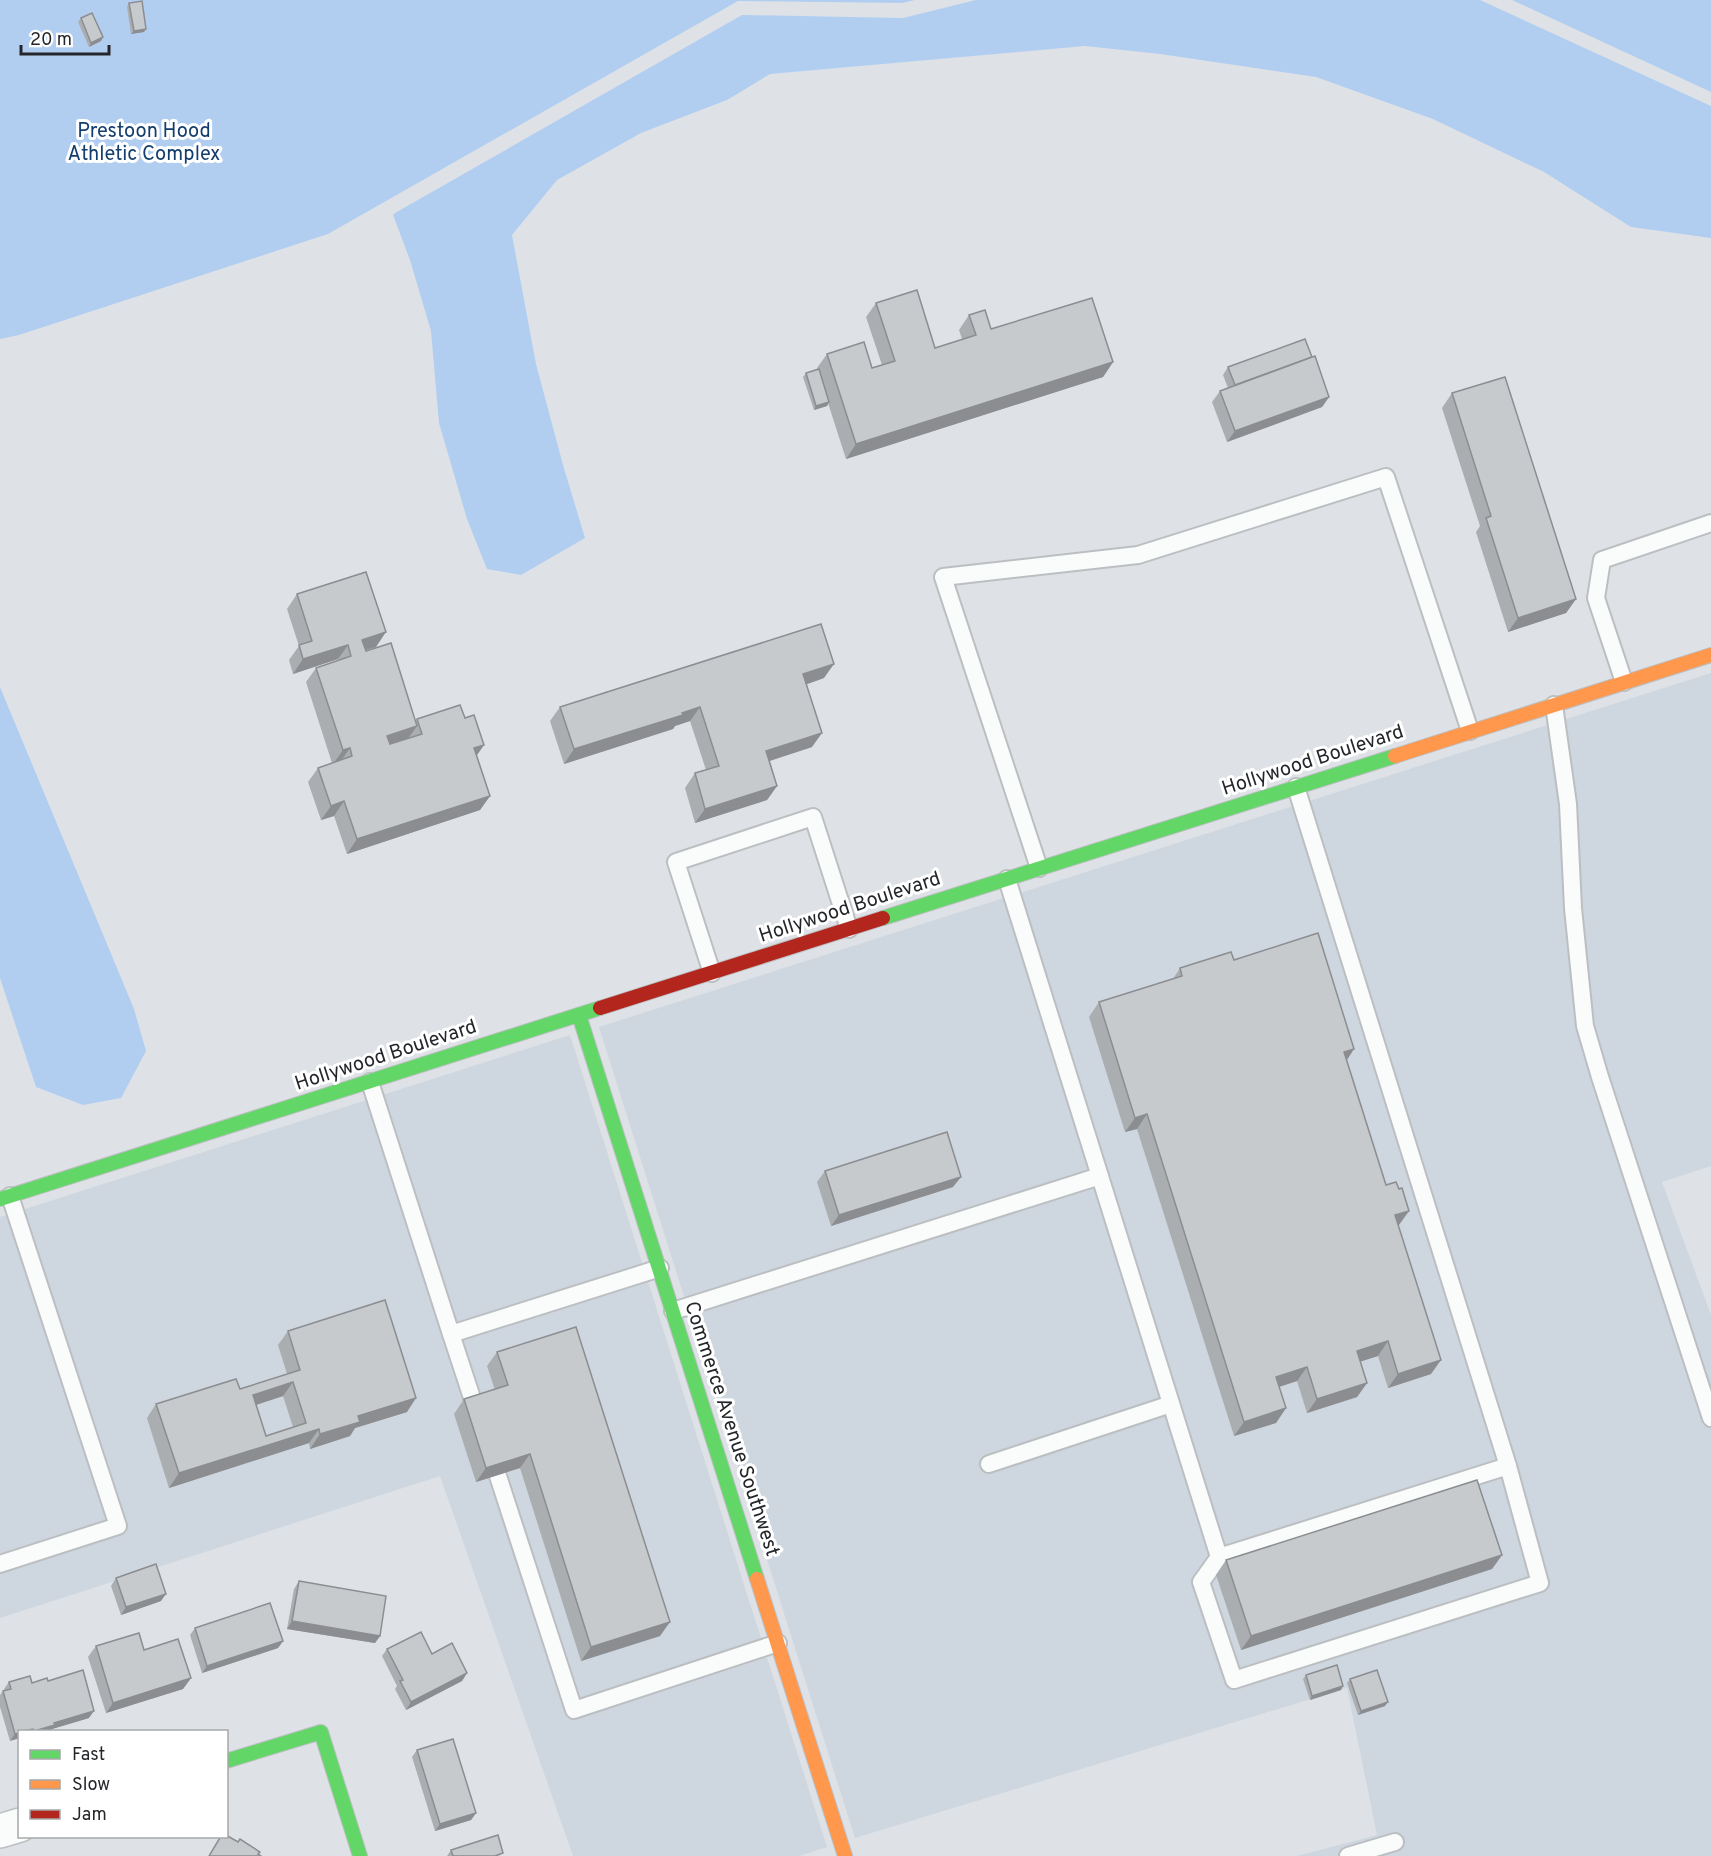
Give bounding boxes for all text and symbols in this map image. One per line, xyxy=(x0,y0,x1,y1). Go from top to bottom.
scale bar xyxy=(21,18,110,56)
text: 20 m xyxy=(30,29,72,52)
park label: Prestoon Hood Athletic Complex xyxy=(68,119,220,168)
street label: Hollywood Boulevard xyxy=(1219,719,1407,803)
street label: Hollywood Boulevard xyxy=(756,866,944,950)
street label: Hollywood Boulevard xyxy=(292,1014,480,1098)
street label: Commerce Avenue Southwest xyxy=(677,1298,785,1560)
legend xyxy=(18,1730,228,1838)
text: Fast xyxy=(72,1744,105,1767)
text: Slow xyxy=(72,1774,110,1797)
text: Jam xyxy=(72,1804,107,1827)

